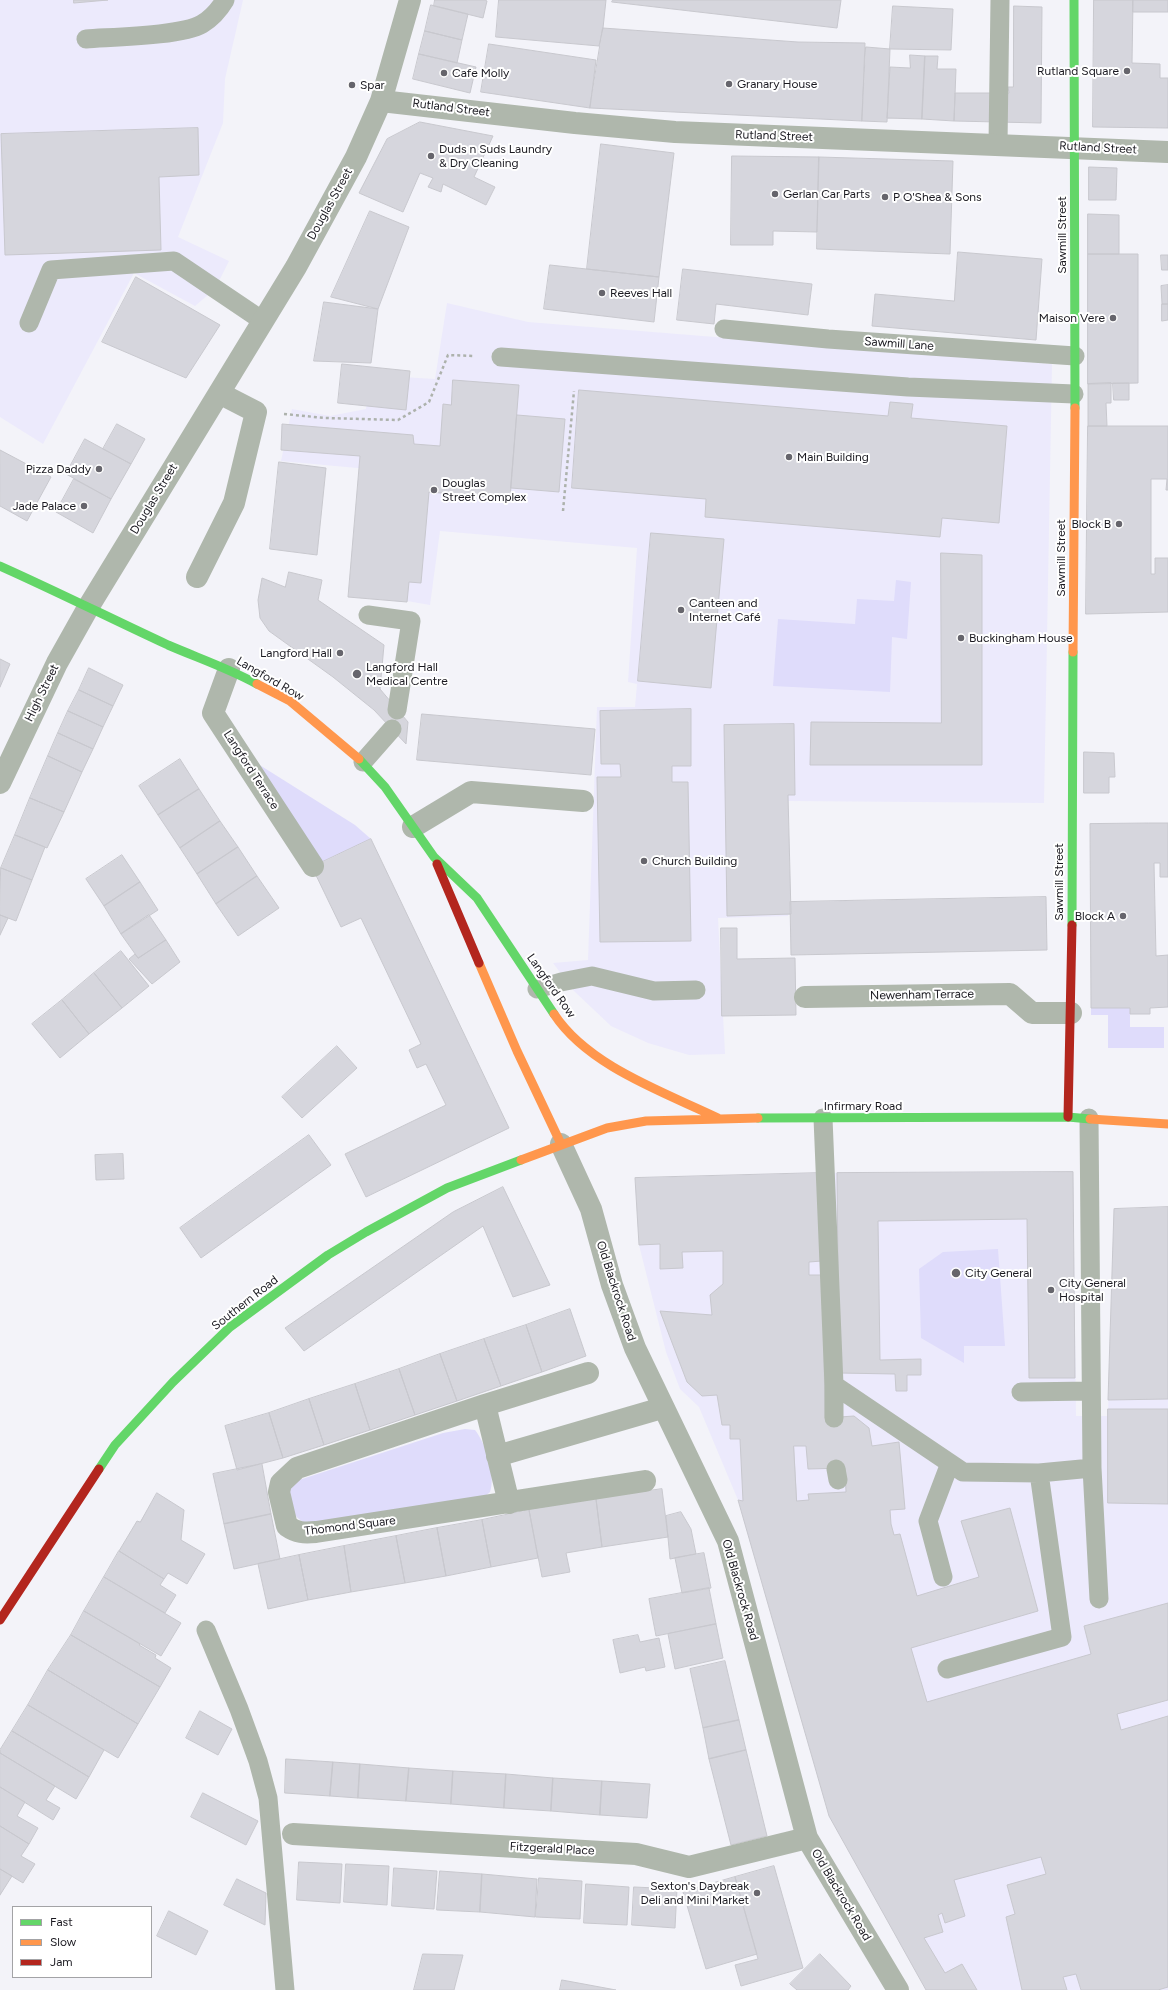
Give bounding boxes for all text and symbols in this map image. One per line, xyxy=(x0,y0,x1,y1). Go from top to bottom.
place label: Rutland Square xyxy=(1037,64,1119,78)
place label: Cafe Molly xyxy=(452,66,509,80)
marker: Rutland Square xyxy=(1122,66,1132,76)
marker: Cafe Molly xyxy=(439,68,449,78)
place label: Granary House xyxy=(737,77,817,91)
place label: Spar xyxy=(360,78,385,92)
marker: Granary House xyxy=(724,79,734,89)
marker: Spar xyxy=(347,80,357,90)
street label: Rutland Street xyxy=(412,96,490,120)
street label: Rutland Street xyxy=(735,127,813,145)
street label: Rutland Street xyxy=(1059,139,1137,157)
place label: Duds n Suds Laundry & Dry Cleaning xyxy=(439,142,552,170)
marker: Duds n Suds Laundry & Dry Cleaning xyxy=(426,151,436,161)
street label: Douglas Street xyxy=(304,166,356,242)
place label: Gerlan Car Parts xyxy=(783,187,870,201)
marker: Gerlan Car Parts xyxy=(770,189,780,199)
place label: P O'Shea & Sons xyxy=(893,190,982,204)
marker: P O'Shea & Sons xyxy=(880,192,890,202)
street label: Sawmill Street xyxy=(1055,196,1069,274)
place label: Reeves Hall xyxy=(610,286,672,300)
marker: Reeves Hall xyxy=(597,288,607,298)
place label: Maison Vere xyxy=(1039,311,1105,325)
marker: Maison Vere xyxy=(1108,313,1118,323)
street label: Sawmill Lane xyxy=(864,334,934,354)
place label: Main Building xyxy=(797,450,869,464)
marker: Main Building xyxy=(784,452,794,462)
street label: Douglas Street xyxy=(127,461,181,537)
place label: Pizza Daddy xyxy=(26,462,91,476)
marker: Pizza Daddy xyxy=(94,464,104,474)
place label: Douglas Street Complex xyxy=(442,476,526,504)
marker: Douglas Street Complex xyxy=(429,485,439,495)
place label: Jade Palace xyxy=(12,499,76,513)
marker: Jade Palace xyxy=(79,501,89,511)
place label: Block B xyxy=(1071,517,1111,531)
street label: Sawmill Street xyxy=(1054,519,1068,597)
marker: Block B xyxy=(1114,519,1124,529)
place label: Canteen and Internet Café xyxy=(689,596,761,624)
marker: Canteen and Internet Café xyxy=(676,605,686,615)
place label: Buckingham House xyxy=(969,631,1073,645)
marker: Buckingham House xyxy=(956,633,966,643)
place label: Langford Hall xyxy=(260,646,332,660)
marker: Langford Hall xyxy=(335,648,345,658)
street label: Langford Row xyxy=(234,654,306,704)
place label: Langford Hall Medical Centre xyxy=(366,660,448,688)
street label: High Street xyxy=(22,662,62,724)
marker: Langford Hall Medical Centre xyxy=(351,668,363,680)
street label: Langford Terrace xyxy=(220,728,282,812)
street label: Sawmill Street xyxy=(1052,843,1066,921)
place label: Church Building xyxy=(652,854,737,868)
marker: Church Building xyxy=(639,856,649,866)
place label: Block A xyxy=(1075,909,1115,923)
marker: Block A xyxy=(1118,911,1128,921)
street label: Langford Row xyxy=(524,951,578,1021)
street label: Newenham Terrace xyxy=(870,987,974,1003)
street label: Infirmary Road xyxy=(824,1099,902,1113)
street label: Old Blackrock Road xyxy=(593,1239,639,1343)
place label: City General xyxy=(965,1266,1032,1280)
marker: City General xyxy=(950,1267,962,1279)
street label: Southern Road xyxy=(209,1273,281,1333)
place label: City General Hospital xyxy=(1059,1276,1126,1304)
marker: City General Hospital xyxy=(1046,1285,1056,1295)
street label: Thomond Square xyxy=(304,1513,396,1539)
street label: Old Blackrock Road xyxy=(719,1538,761,1642)
street label: Fitzgerald Place xyxy=(509,1840,595,1858)
street label: Old Blackrock Road xyxy=(808,1847,874,1943)
place label: Sexton's Daybreak Deli and Mini Market xyxy=(641,1879,749,1907)
marker: Sexton's Daybreak Deli and Mini Market xyxy=(752,1888,762,1898)
legend xyxy=(12,1906,152,1978)
text: Fast xyxy=(50,1915,73,1929)
text: Slow xyxy=(50,1935,76,1949)
text: Jam xyxy=(50,1955,73,1969)

